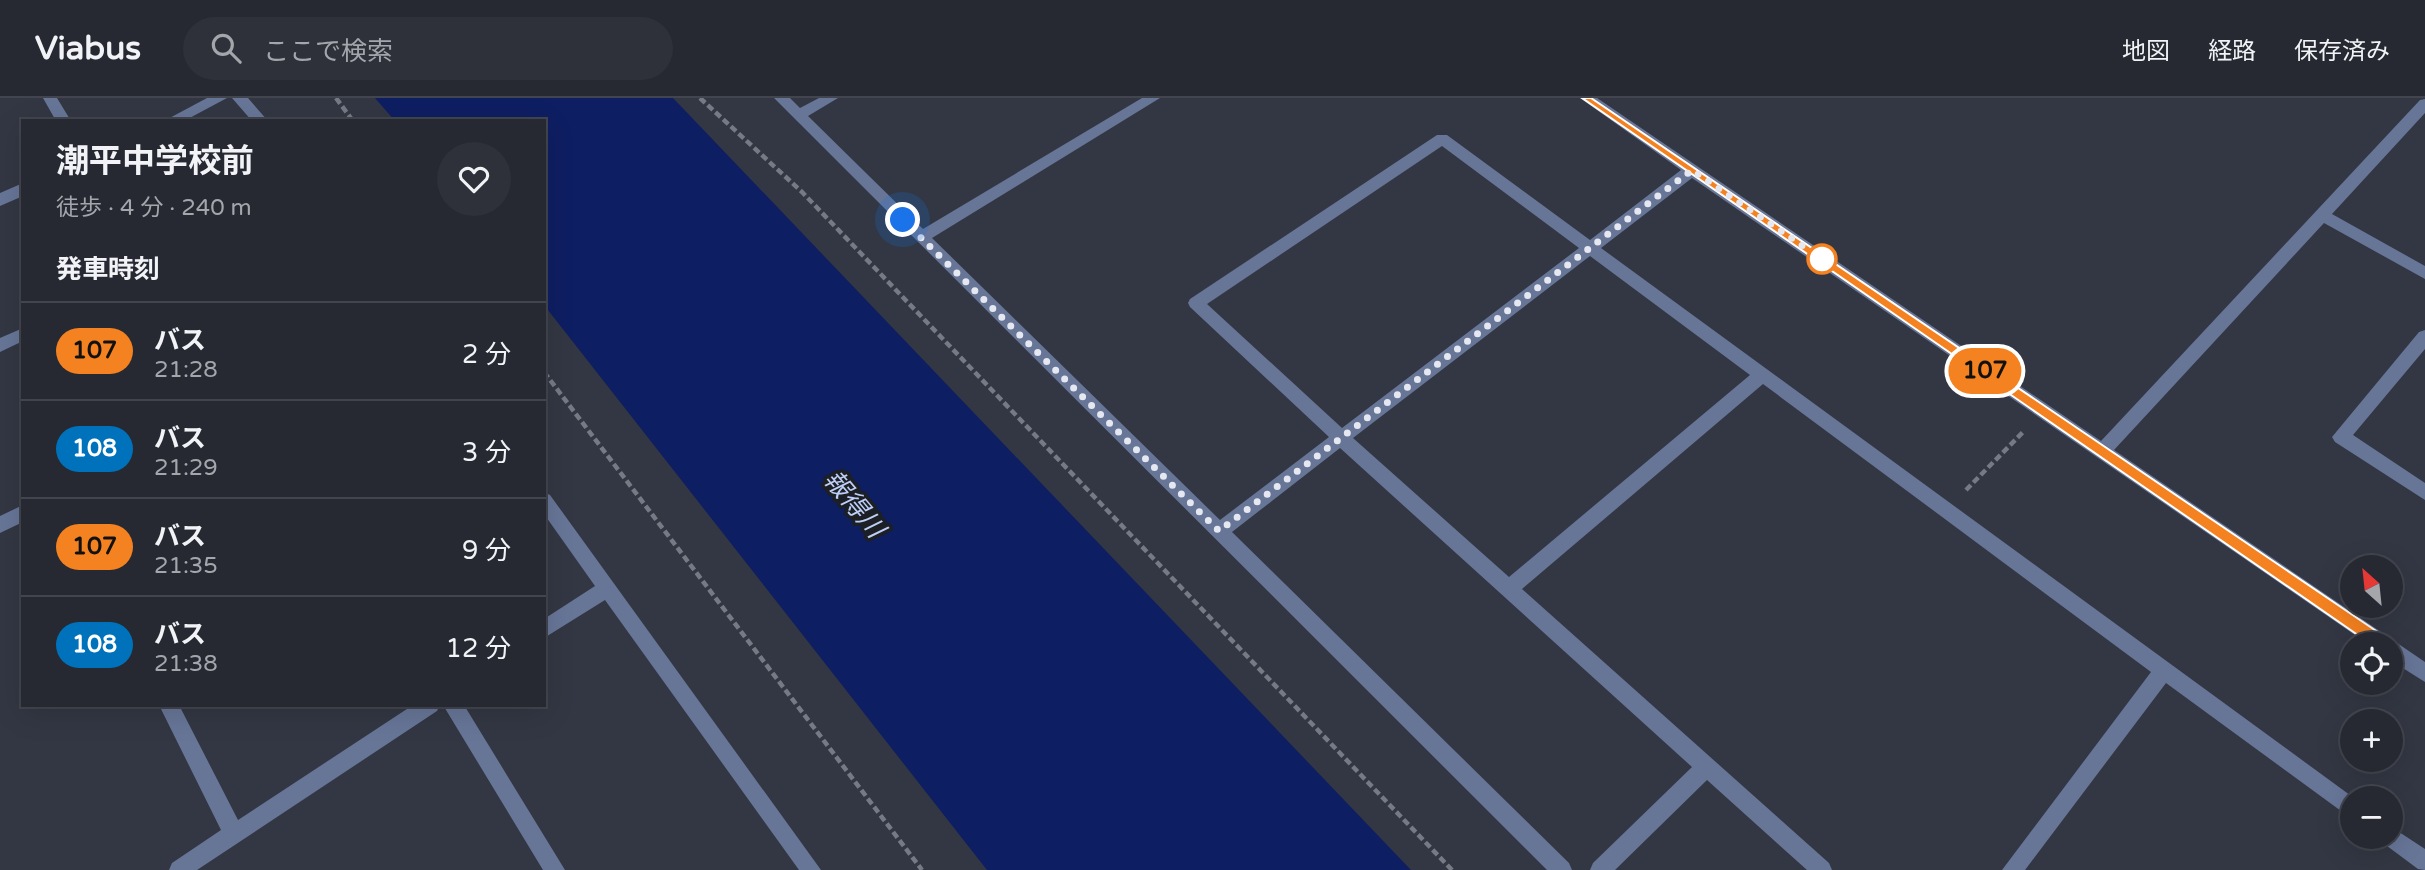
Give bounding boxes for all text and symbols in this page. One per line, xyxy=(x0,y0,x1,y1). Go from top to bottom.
search box xyxy=(183,17,673,80)
text: Viabus xyxy=(35,29,141,68)
icon: search xyxy=(207,29,245,67)
text: ここで検索 xyxy=(263,36,393,67)
text: 地図 xyxy=(2122,37,2170,66)
text: 経路 xyxy=(2208,37,2256,66)
text: 保存済み xyxy=(2294,37,2390,66)
text: 潮平中学校前 xyxy=(56,142,254,181)
button: heart xyxy=(437,142,511,216)
text: 徒歩 · 4 分 · 240 m xyxy=(56,194,252,222)
your location xyxy=(885,202,920,237)
unlabelled marker xyxy=(1807,244,1837,274)
text: 発車時刻 xyxy=(56,254,160,285)
text: バス xyxy=(154,325,206,356)
text: 107 xyxy=(72,336,117,365)
text: 2 分 xyxy=(462,339,511,370)
line badge: 107 xyxy=(1945,348,2025,394)
text: 21:28 xyxy=(154,356,218,384)
text: 107 xyxy=(1962,356,2008,385)
text: バス xyxy=(154,423,206,454)
text: 108 xyxy=(72,434,117,463)
text: 3 分 xyxy=(462,437,511,468)
text: 21:29 xyxy=(154,454,218,482)
water label: 報得川 xyxy=(817,464,893,546)
text: バス xyxy=(154,521,206,552)
text: 107 xyxy=(72,532,117,561)
text: 9 分 xyxy=(462,535,511,566)
text: 21:35 xyxy=(154,552,218,580)
north arrow xyxy=(2340,555,2403,618)
map controls xyxy=(2340,555,2403,849)
text: バス xyxy=(154,619,206,650)
text: 108 xyxy=(72,630,117,659)
button: locate xyxy=(2340,632,2403,695)
text: 12 分 xyxy=(446,633,511,664)
text: 21:38 xyxy=(154,650,218,678)
button: + xyxy=(2340,709,2403,772)
button: − xyxy=(2340,786,2403,849)

